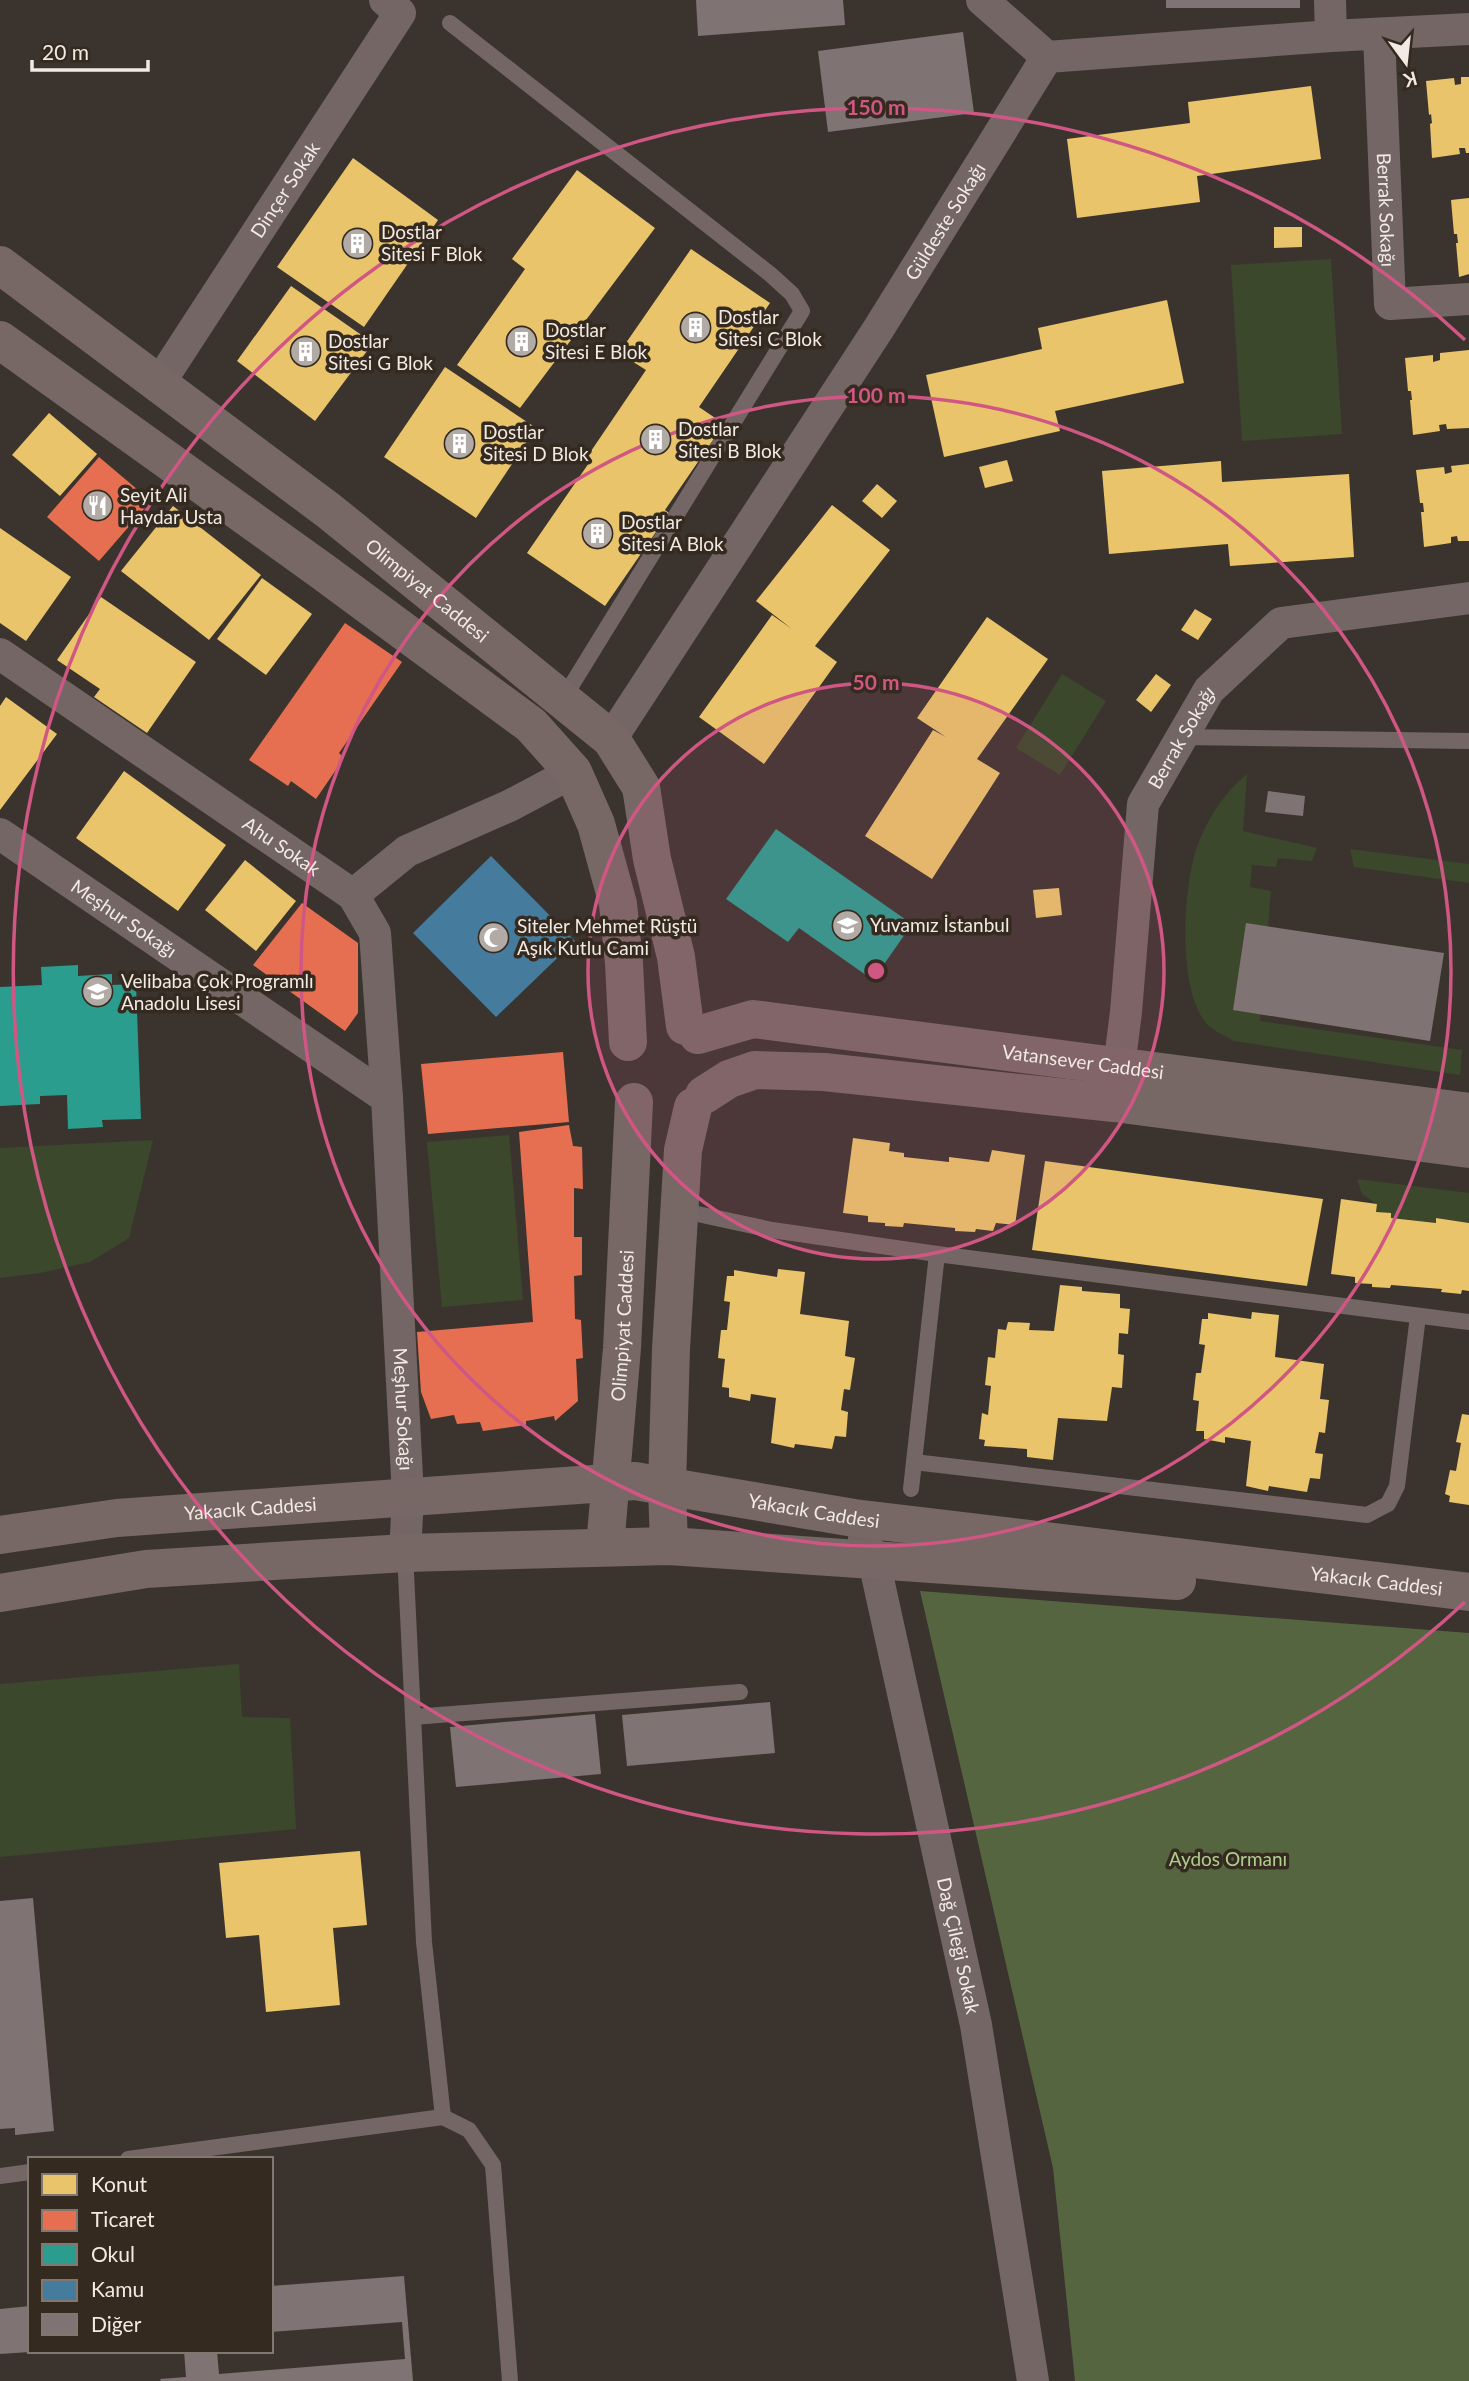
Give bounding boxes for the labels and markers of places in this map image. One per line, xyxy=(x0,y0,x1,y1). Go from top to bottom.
place label: Dostlar Sitesi F Blok xyxy=(381,220,483,265)
building icon: Dostlar Sitesi F Blok xyxy=(341,226,375,260)
place label: Dostlar Sitesi C Blok xyxy=(718,305,822,350)
building icon: Dostlar Sitesi C Blok xyxy=(678,311,712,345)
place label: Dostlar Sitesi E Blok xyxy=(545,318,647,363)
building icon: Dostlar Sitesi E Blok xyxy=(505,324,539,358)
place label: Dostlar Sitesi G Blok xyxy=(328,329,433,374)
building icon: Dostlar Sitesi G Blok xyxy=(288,335,322,369)
place label: Dostlar Sitesi B Blok xyxy=(678,417,782,462)
place label: Dostlar Sitesi D Blok xyxy=(483,420,589,465)
building icon: Dostlar Sitesi B Blok xyxy=(638,423,672,457)
building icon: Dostlar Sitesi D Blok xyxy=(443,426,477,460)
place label: Seyit Ali Haydar Usta xyxy=(120,483,222,528)
restaurant icon: Seyit Ali Haydar Usta xyxy=(80,489,114,523)
place label: Dostlar Sitesi A Blok xyxy=(621,510,724,555)
building icon: Dostlar Sitesi A Blok xyxy=(581,516,615,550)
school or university icon: Yuvamız İstanbul xyxy=(830,908,864,942)
place label: Yuvamız İstanbul xyxy=(870,913,1009,936)
place label: Siteler Mehmet Rüştü Aşık Kutlu Cami xyxy=(517,914,697,959)
mosque icon: Siteler Mehmet Rüştü Aşık Kutlu Cami xyxy=(477,920,511,954)
centre of rings xyxy=(864,959,888,983)
place label: Velibaba Çok Programlı Anadolu Lisesi xyxy=(121,969,314,1014)
school or university icon: Velibaba Çok Programlı Anadolu Lisesi xyxy=(81,975,115,1009)

